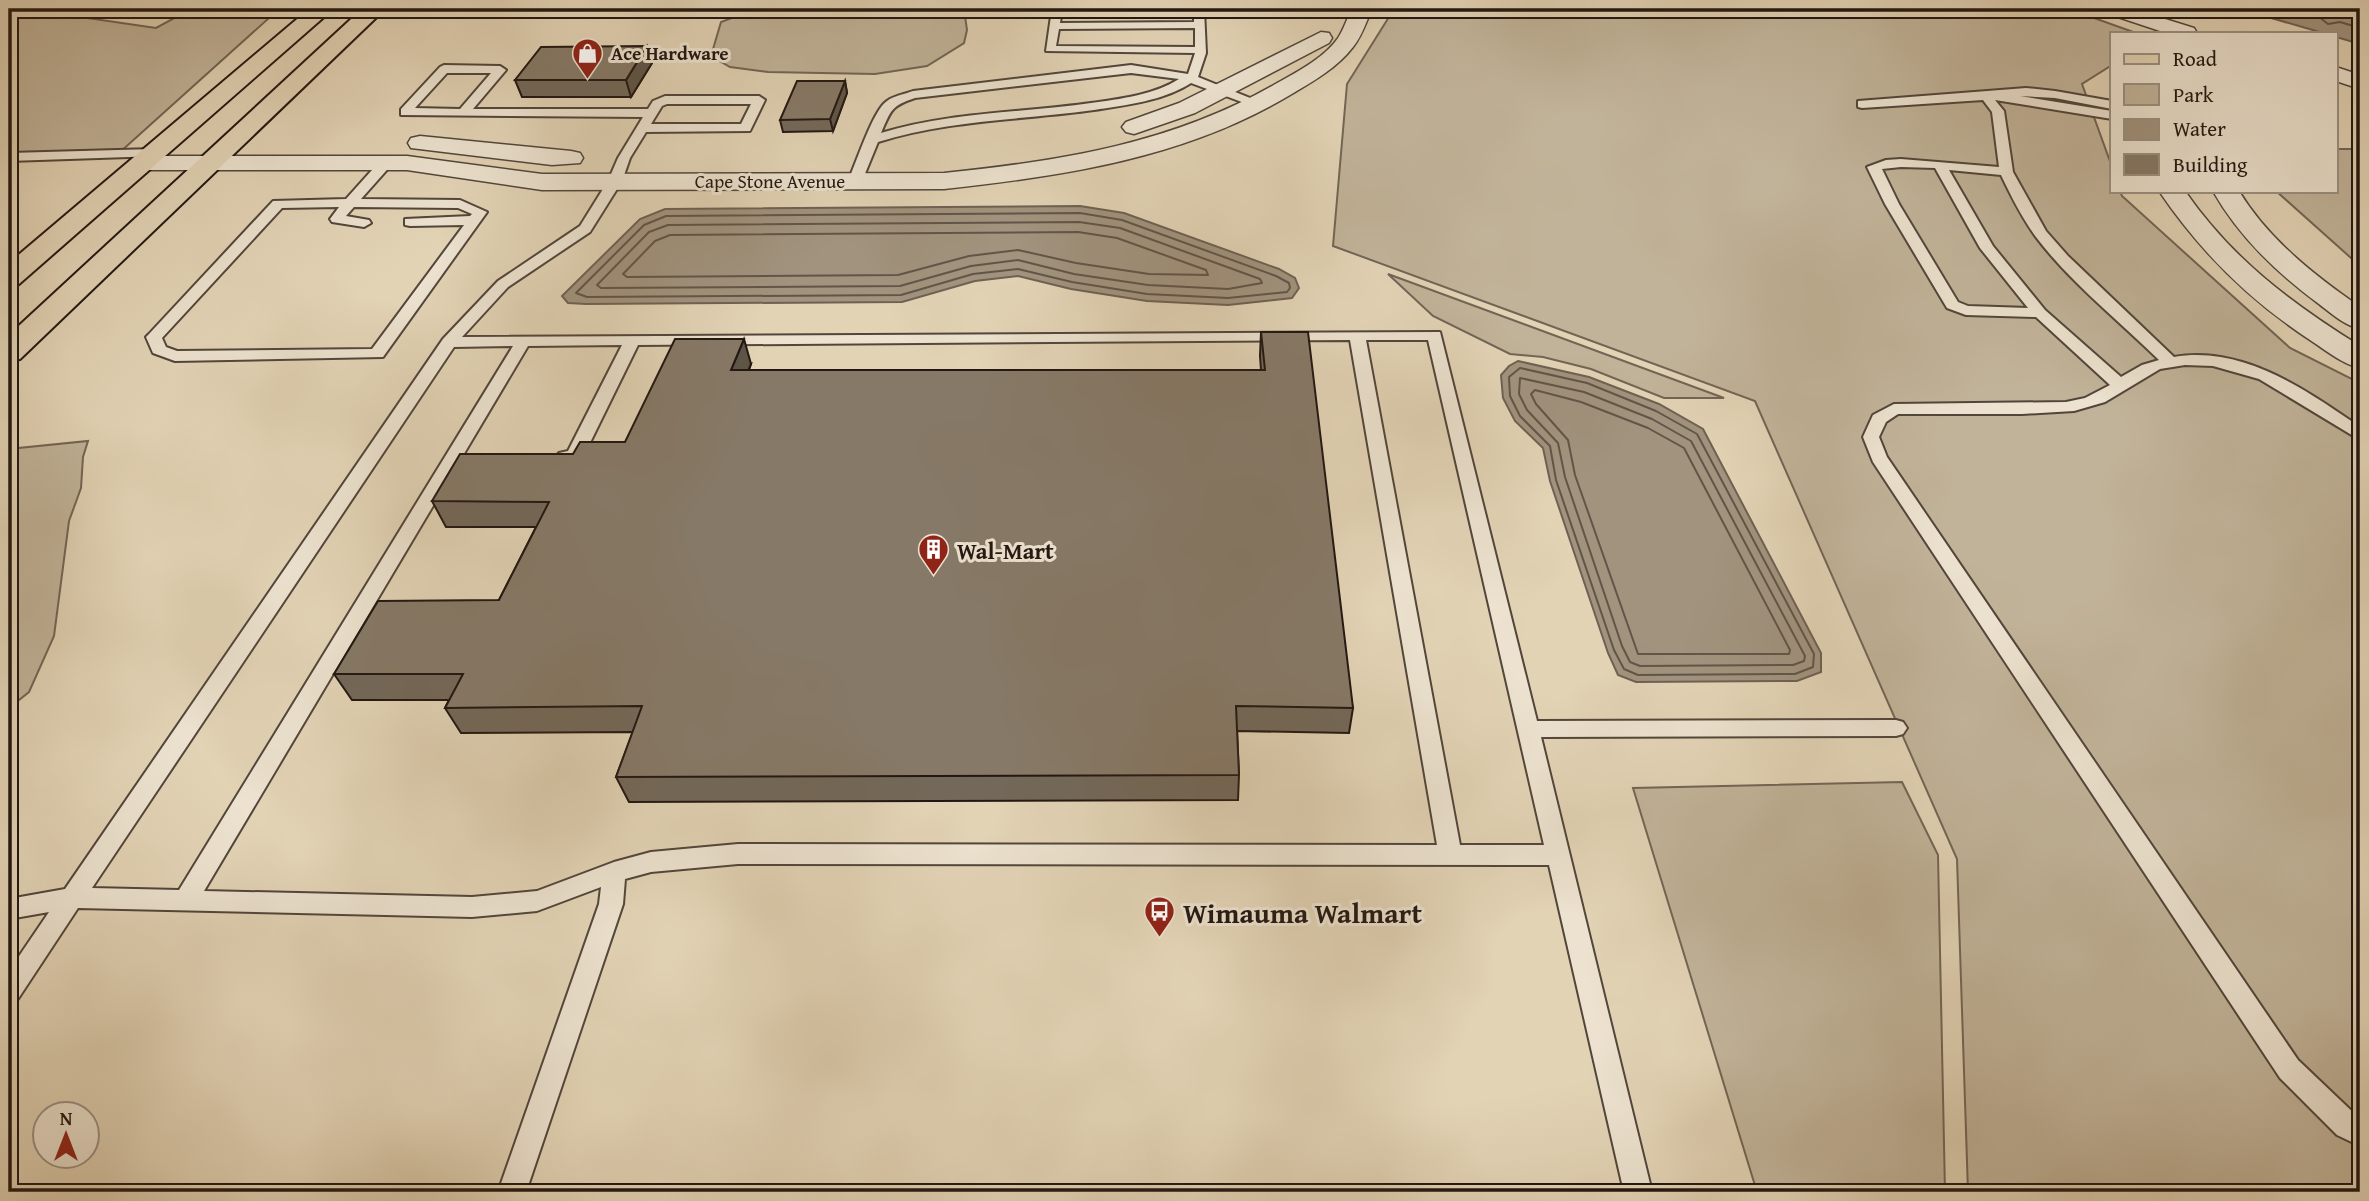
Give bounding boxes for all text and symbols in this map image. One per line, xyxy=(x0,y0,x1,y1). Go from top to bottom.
legend xyxy=(2110,32,2338,192)
shop icon: Ace Hardware xyxy=(571,36,605,80)
place label: Ace Hardware xyxy=(611,39,729,67)
text: Road xyxy=(2173,43,2218,74)
text: Park xyxy=(2173,79,2214,110)
text: Water xyxy=(2173,113,2226,144)
text: Building xyxy=(2173,149,2248,180)
street label: Cape Stone Avenue xyxy=(695,167,845,195)
building icon: Wal-Mart xyxy=(917,533,951,577)
place label: Wal-Mart xyxy=(957,534,1054,567)
place label: Wimauma Walmart xyxy=(1183,892,1422,933)
bus stop icon: Wimauma Walmart xyxy=(1143,895,1177,939)
north arrow xyxy=(32,1100,102,1170)
text: N xyxy=(60,1104,73,1132)

